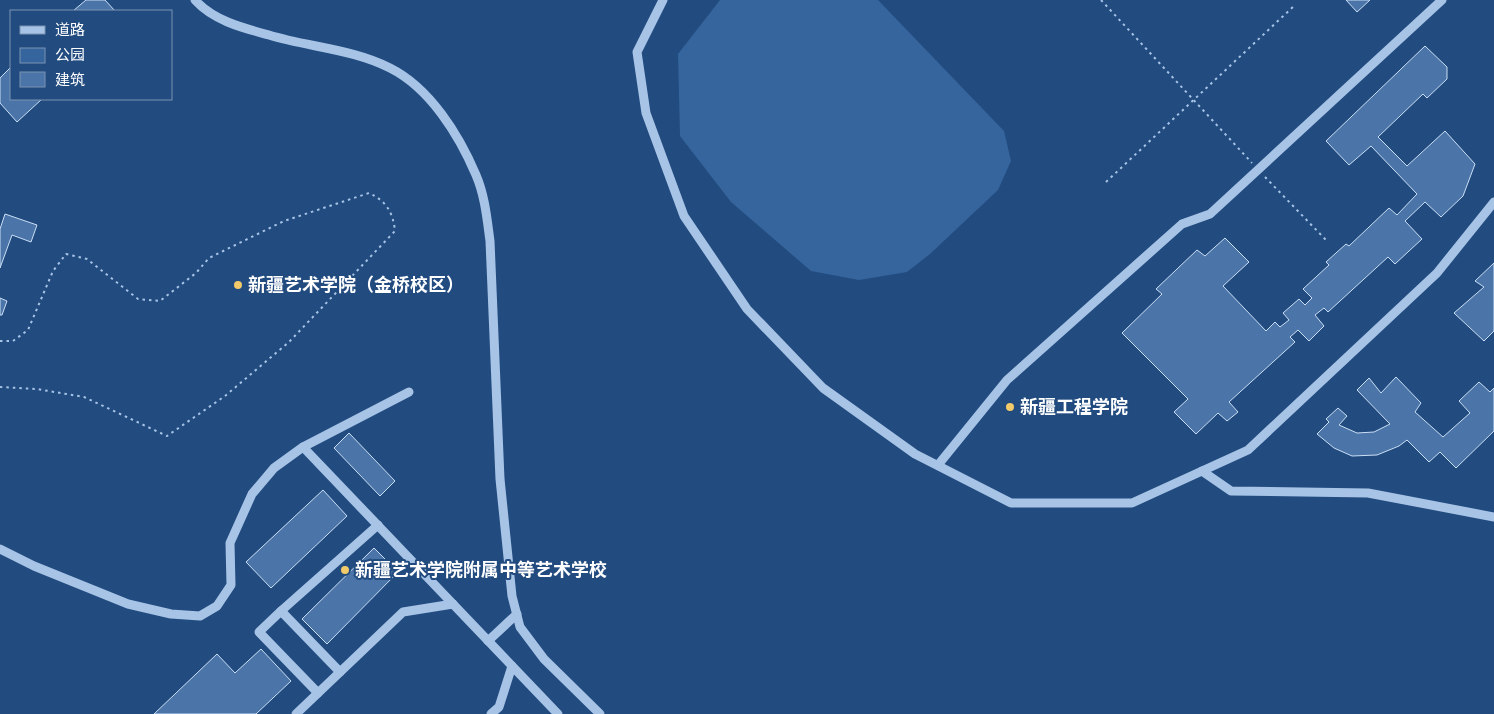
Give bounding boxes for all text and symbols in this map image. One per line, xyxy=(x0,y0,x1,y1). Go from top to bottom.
legend xyxy=(10,10,172,100)
text: 道路 xyxy=(55,19,85,41)
text: 公园 xyxy=(55,44,85,66)
text: 建筑 xyxy=(55,69,85,91)
place label: 新疆艺术学院（金桥校区） xyxy=(248,272,464,298)
marker: 新疆艺术学院（金桥校区） xyxy=(232,279,244,291)
place label: 新疆工程学院 xyxy=(1020,394,1128,420)
marker: 新疆工程学院 xyxy=(1004,401,1016,413)
place label: 新疆艺术学院附属中等艺术学校 xyxy=(355,557,607,583)
marker: 新疆艺术学院附属中等艺术学校 xyxy=(339,564,351,576)

